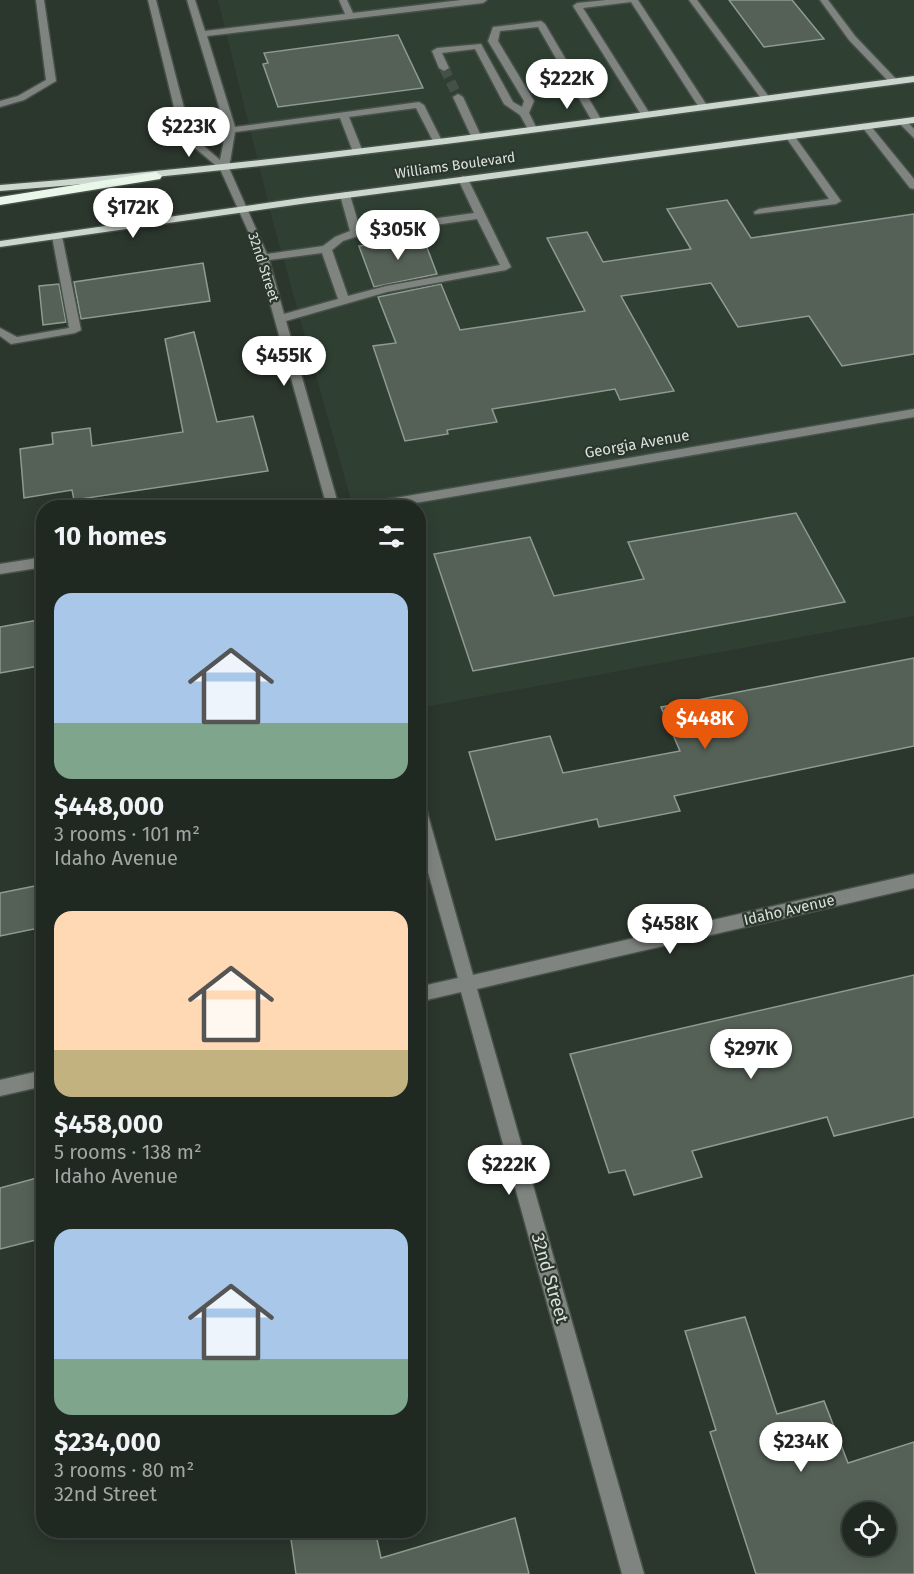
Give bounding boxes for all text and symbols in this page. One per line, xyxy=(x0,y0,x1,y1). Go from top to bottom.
pin: $222K xyxy=(525,59,609,110)
text: $222K xyxy=(540,66,594,90)
pin: $223K xyxy=(147,107,231,158)
text: $223K xyxy=(162,114,216,138)
street label: Williams Boulevard xyxy=(394,149,516,182)
pin: $172K xyxy=(91,188,175,239)
text: $172K xyxy=(107,195,159,219)
pin: $305K xyxy=(356,210,440,261)
text: $305K xyxy=(370,217,426,241)
street label: 32nd Street xyxy=(244,230,283,305)
pin: $455K xyxy=(242,336,326,387)
text: $455K xyxy=(256,343,312,367)
street label: Georgia Avenue xyxy=(583,426,691,462)
icon: filters xyxy=(375,520,408,553)
text: 10 homes xyxy=(54,521,167,552)
icon: home xyxy=(177,632,285,740)
pin: $448K xyxy=(663,699,747,750)
text: $448K xyxy=(676,706,734,730)
text: $448,000 xyxy=(54,791,164,822)
text: 3 rooms · 101 m² xyxy=(54,822,200,846)
text: Idaho Avenue xyxy=(54,846,178,870)
street label: Idaho Avenue xyxy=(742,891,836,929)
pin: $458K xyxy=(628,904,712,955)
text: $458K xyxy=(641,911,699,935)
icon: home xyxy=(177,950,285,1058)
pin: $297K xyxy=(709,1029,793,1080)
text: $297K xyxy=(724,1036,778,1060)
text: $458,000 xyxy=(54,1109,163,1140)
text: 5 rooms · 138 m² xyxy=(54,1140,202,1164)
pin: $222K xyxy=(467,1145,551,1196)
text: $222K xyxy=(482,1152,536,1176)
text: Idaho Avenue xyxy=(54,1164,178,1188)
street label: 32nd Street xyxy=(527,1230,573,1326)
icon: home xyxy=(177,1268,285,1376)
pin: $234K xyxy=(759,1422,843,1473)
text: $234,000 xyxy=(54,1427,161,1458)
text: $234K xyxy=(773,1429,829,1453)
text: 3 rooms · 80 m² xyxy=(54,1458,194,1482)
text: 32nd Street xyxy=(54,1482,157,1506)
map controls xyxy=(842,1502,896,1556)
button: locate xyxy=(842,1502,896,1556)

